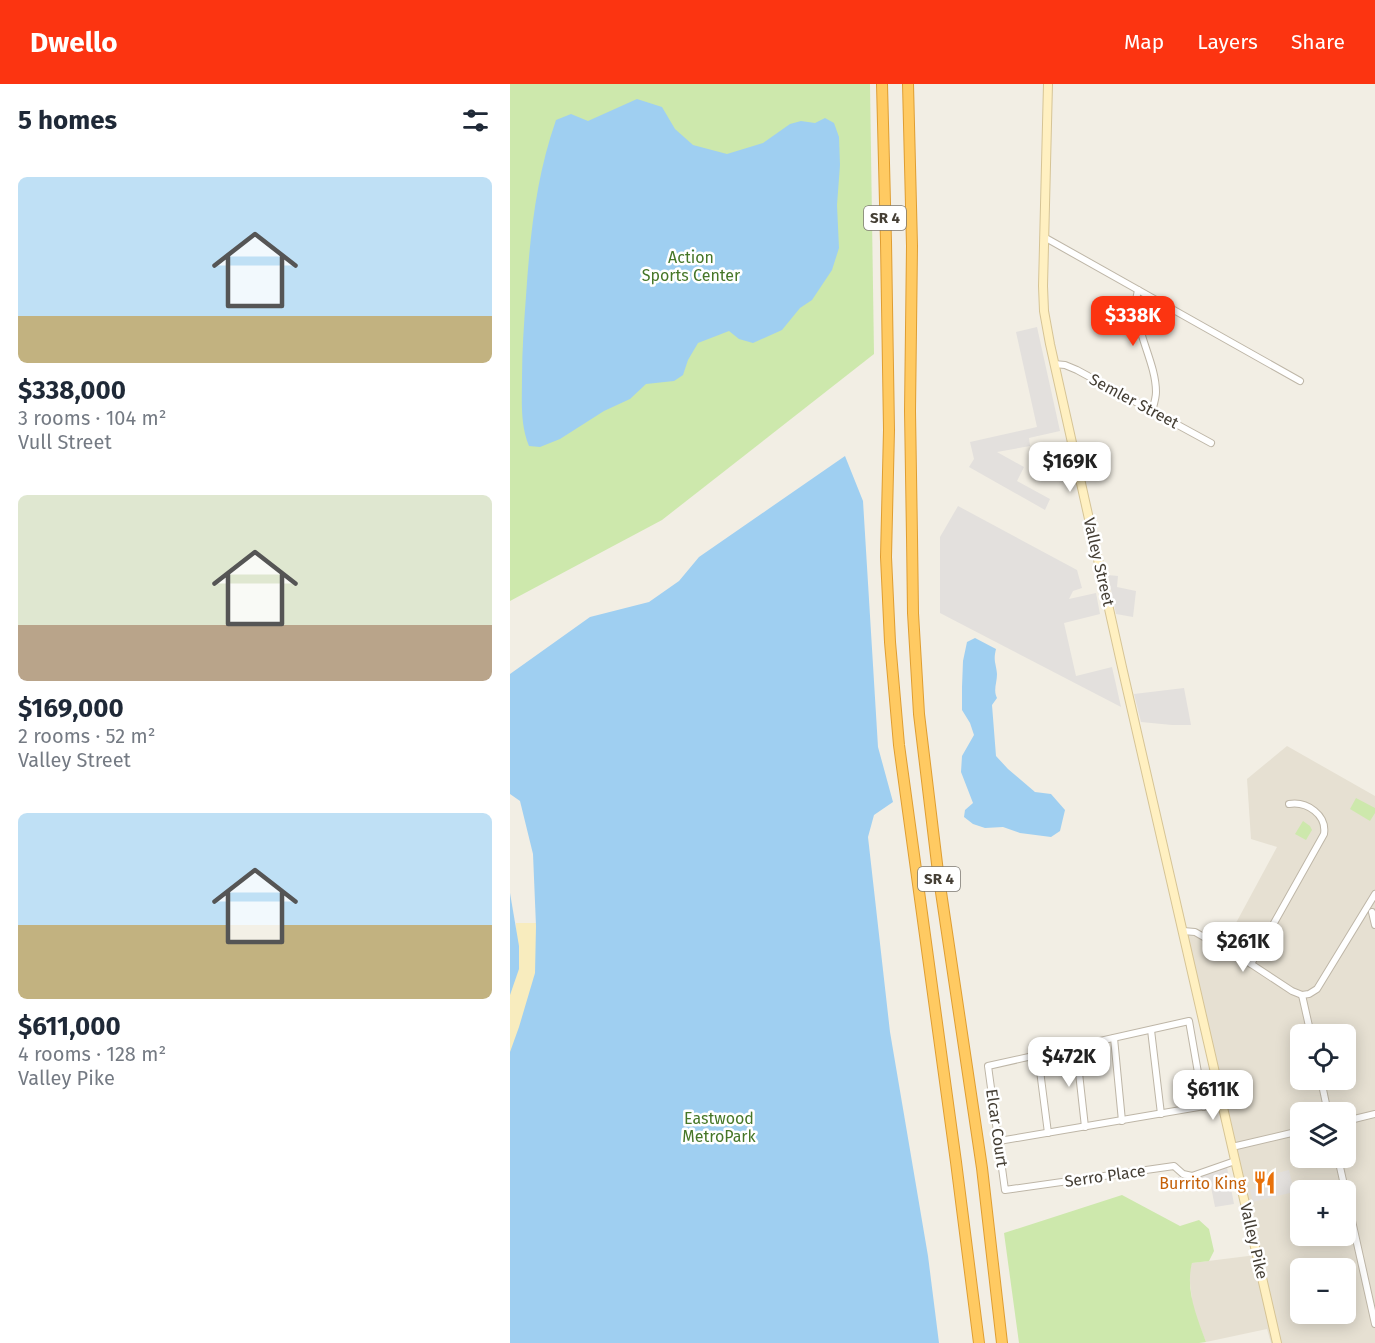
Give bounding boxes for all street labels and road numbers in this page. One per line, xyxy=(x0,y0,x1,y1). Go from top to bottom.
road number: SR 4 xyxy=(864,206,906,230)
street label: Semler Street xyxy=(1086,370,1182,433)
street label: Valley Street xyxy=(1080,516,1118,608)
road number: SR 4 xyxy=(918,867,960,891)
street label: Elcar Court xyxy=(982,1088,1012,1169)
street label: Serro Place xyxy=(1063,1161,1147,1191)
street label: Valley Pike xyxy=(1236,1201,1272,1281)

